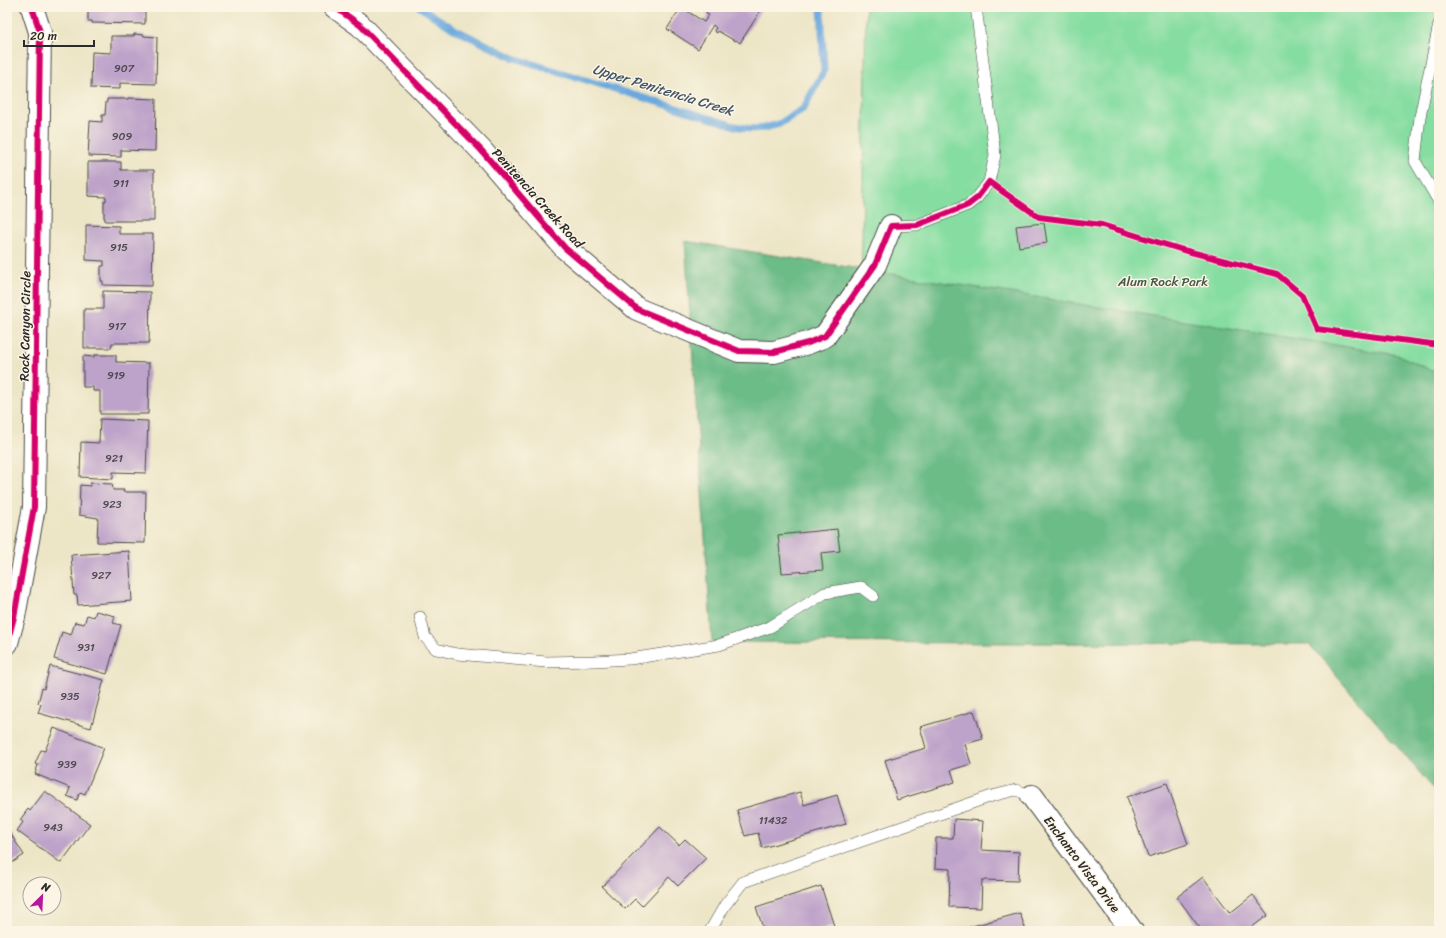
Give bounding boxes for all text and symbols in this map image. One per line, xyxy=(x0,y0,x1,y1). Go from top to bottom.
scale bar xyxy=(24,22,94,48)
text: 20 m xyxy=(30,25,57,47)
water label: Upper Penitencia Creek xyxy=(589,57,738,124)
house number: 907 xyxy=(114,59,135,78)
house number: 909 xyxy=(112,127,132,146)
street label: Penitencia Creek Road xyxy=(486,142,590,254)
house number: 911 xyxy=(113,174,129,193)
house number: 915 xyxy=(110,238,128,257)
street label: Rock Canyon Circle xyxy=(13,270,37,381)
park label: Alum Rock Park xyxy=(1117,270,1208,293)
house number: 917 xyxy=(108,317,127,336)
house number: 919 xyxy=(107,366,125,385)
house number: 921 xyxy=(105,449,123,468)
house number: 923 xyxy=(102,495,122,514)
house number: 927 xyxy=(91,566,111,585)
house number: 931 xyxy=(77,638,95,657)
house number: 935 xyxy=(60,687,80,706)
house number: 939 xyxy=(57,755,77,774)
street label: Enchanto Vista Drive xyxy=(1038,810,1126,918)
house number: 11432 xyxy=(759,811,788,830)
house number: 943 xyxy=(43,818,63,837)
north arrow xyxy=(22,876,62,916)
text: N xyxy=(38,877,54,898)

